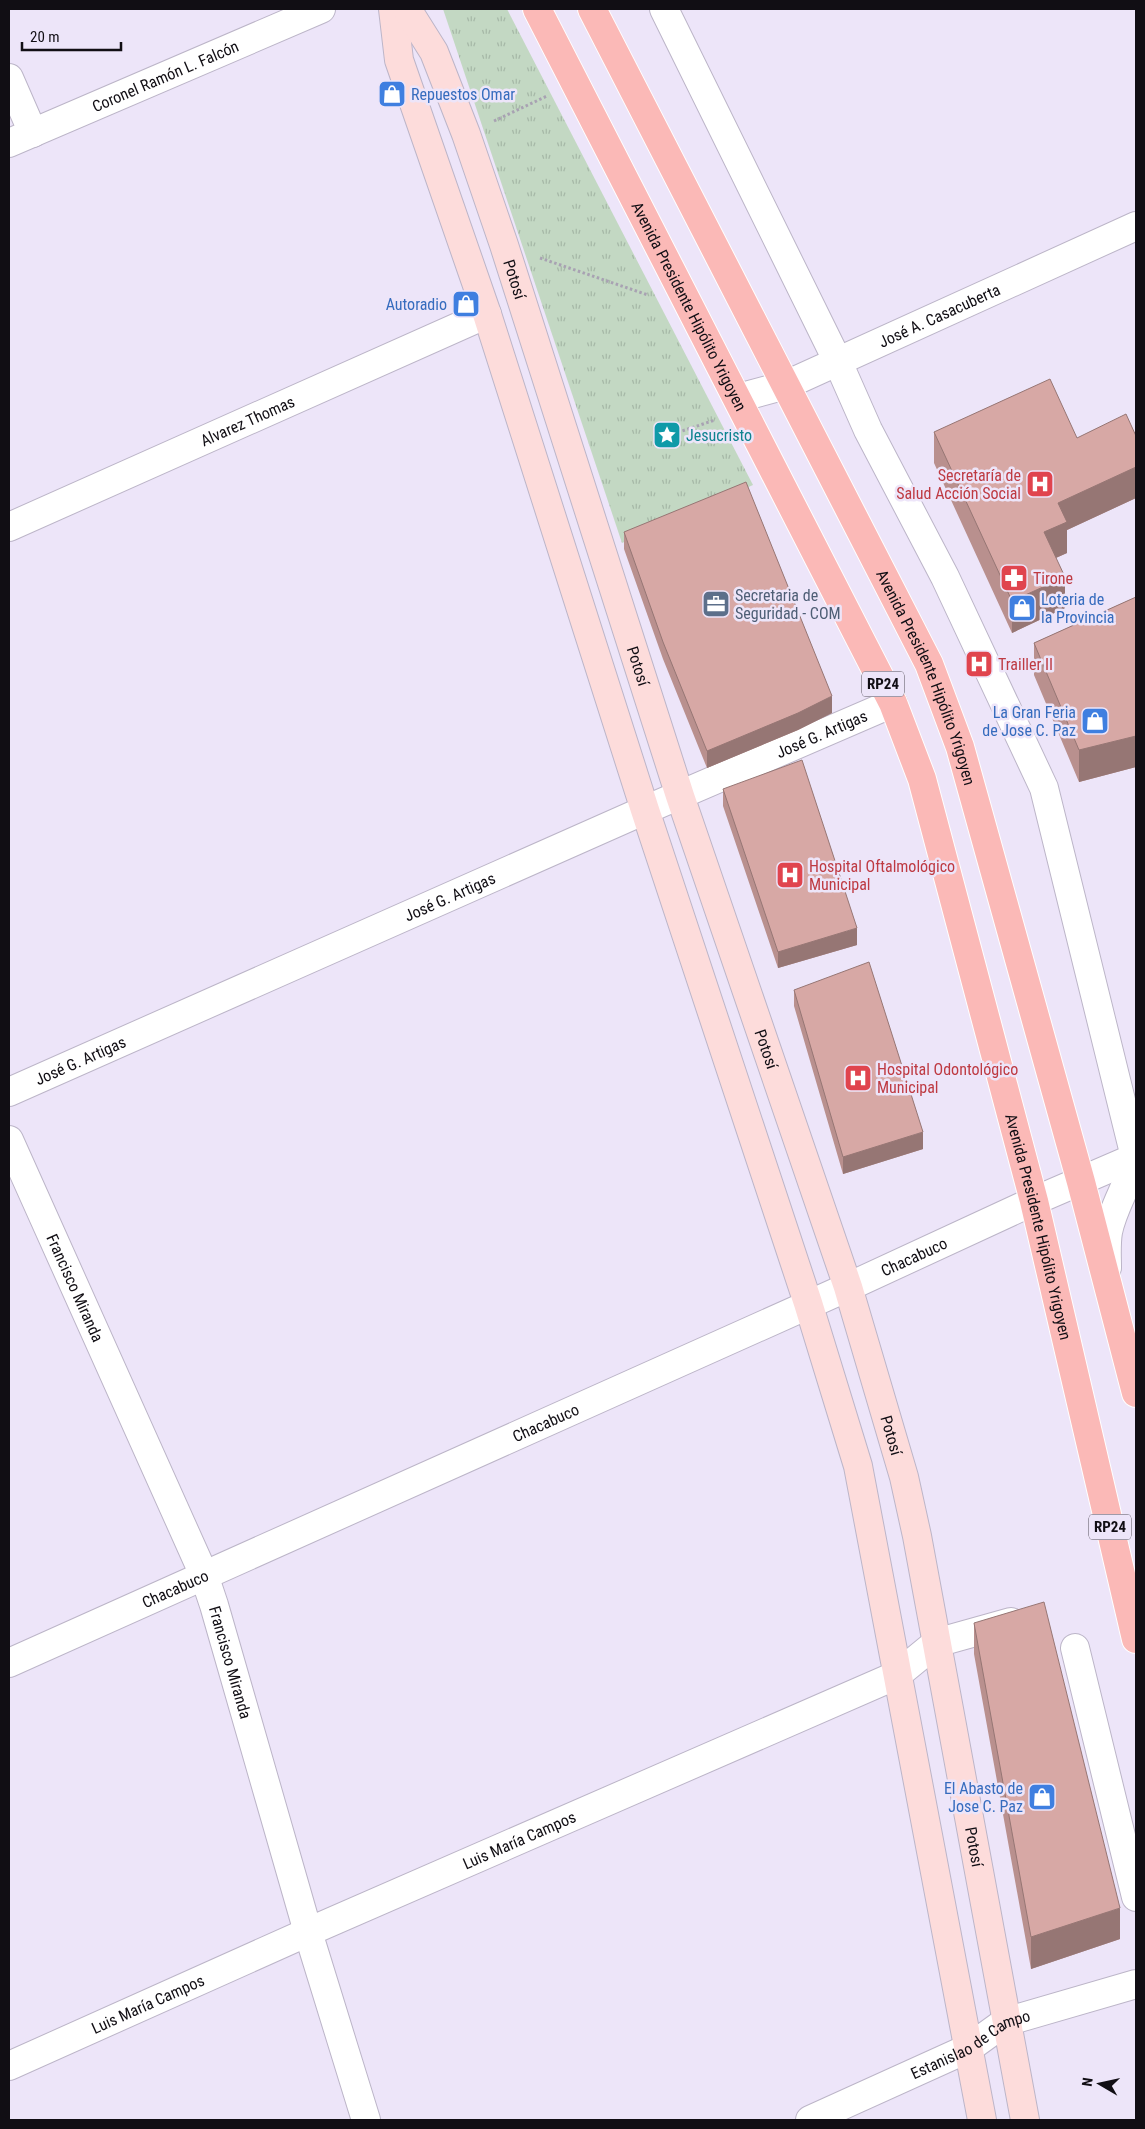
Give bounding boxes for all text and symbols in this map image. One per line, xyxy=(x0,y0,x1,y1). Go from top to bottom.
scale bar xyxy=(22,20,121,52)
text: 20 m xyxy=(30,28,60,46)
street label: Coronel Ramón L. Falcón xyxy=(89,36,241,116)
shop icon: Repuestos Omar xyxy=(377,79,407,109)
place label: Repuestos Omar xyxy=(411,85,515,104)
street label: Avenida Presidente Hipólito Yrigoyen xyxy=(628,198,751,414)
street label: Potosí xyxy=(500,257,530,303)
street label: José A. Casacuberta xyxy=(876,280,1003,351)
shop icon: Autoradio xyxy=(451,289,481,319)
place label: Autoradio xyxy=(386,295,447,314)
street label: Alvarez Thomas xyxy=(197,392,297,450)
place icon: Jesucristo xyxy=(652,420,682,450)
place label: Jesucristo xyxy=(686,426,752,445)
place label: Secretaría de Salud Acción Social xyxy=(896,466,1021,503)
hospital icon: Secretaría de Salud Acción Social xyxy=(1025,469,1055,499)
pharmacy icon: Tirone xyxy=(999,563,1029,593)
street label: Avenida Presidente Hipólito Yrigoyen xyxy=(873,566,980,787)
place label: Tirone xyxy=(1033,569,1073,588)
place label: Secretaria de Seguridad - COM xyxy=(735,586,841,623)
office icon: Secretaria de Seguridad - COM xyxy=(701,589,731,619)
place label: Loteria de la Provincia xyxy=(1041,590,1115,627)
shop icon: Loteria de la Provincia xyxy=(1007,593,1037,623)
street label: Potosí xyxy=(623,644,654,689)
hospital icon: Trailler II xyxy=(964,649,994,679)
place label: Trailler II xyxy=(998,655,1053,674)
road number: RP24 xyxy=(862,672,904,696)
place label: La Gran Feria de Jose C. Paz xyxy=(982,703,1076,740)
street label: José G. Artigas xyxy=(773,706,870,762)
shop icon: La Gran Feria de Jose C. Paz xyxy=(1080,706,1110,736)
place label: Hospital Oftalmológico Municipal xyxy=(809,857,955,894)
hospital icon: Hospital Oftalmológico Municipal xyxy=(775,860,805,890)
street label: José G. Artigas xyxy=(401,868,498,925)
street label: Potosí xyxy=(751,1027,783,1072)
street label: José G. Artigas xyxy=(32,1032,129,1089)
place label: Hospital Odontológico Municipal xyxy=(877,1060,1018,1097)
hospital icon: Hospital Odontológico Municipal xyxy=(843,1063,873,1093)
street label: Avenida Presidente Hipólito Yrigoyen xyxy=(1002,1111,1076,1342)
street label: Francisco Miranda xyxy=(43,1231,108,1345)
street label: Chacabuco xyxy=(878,1233,950,1280)
street label: Chacabuco xyxy=(509,1399,582,1446)
street label: Potosí xyxy=(877,1413,907,1458)
road number: RP24 xyxy=(1089,1514,1131,1540)
street label: Chacabuco xyxy=(139,1565,211,1612)
street label: Francisco Miranda xyxy=(205,1604,256,1721)
place label: El Abasto de Jose C. Paz xyxy=(944,1779,1023,1816)
shop icon: El Abasto de Jose C. Paz xyxy=(1027,1782,1057,1812)
street label: Luis María Campos xyxy=(460,1807,579,1873)
street label: Potosí xyxy=(961,1825,988,1870)
street label: Luis María Campos xyxy=(88,1970,207,2037)
street label: Estanislao de Campo xyxy=(908,2006,1032,2083)
north arrow xyxy=(1075,2059,1125,2109)
text: N xyxy=(1079,2076,1096,2087)

